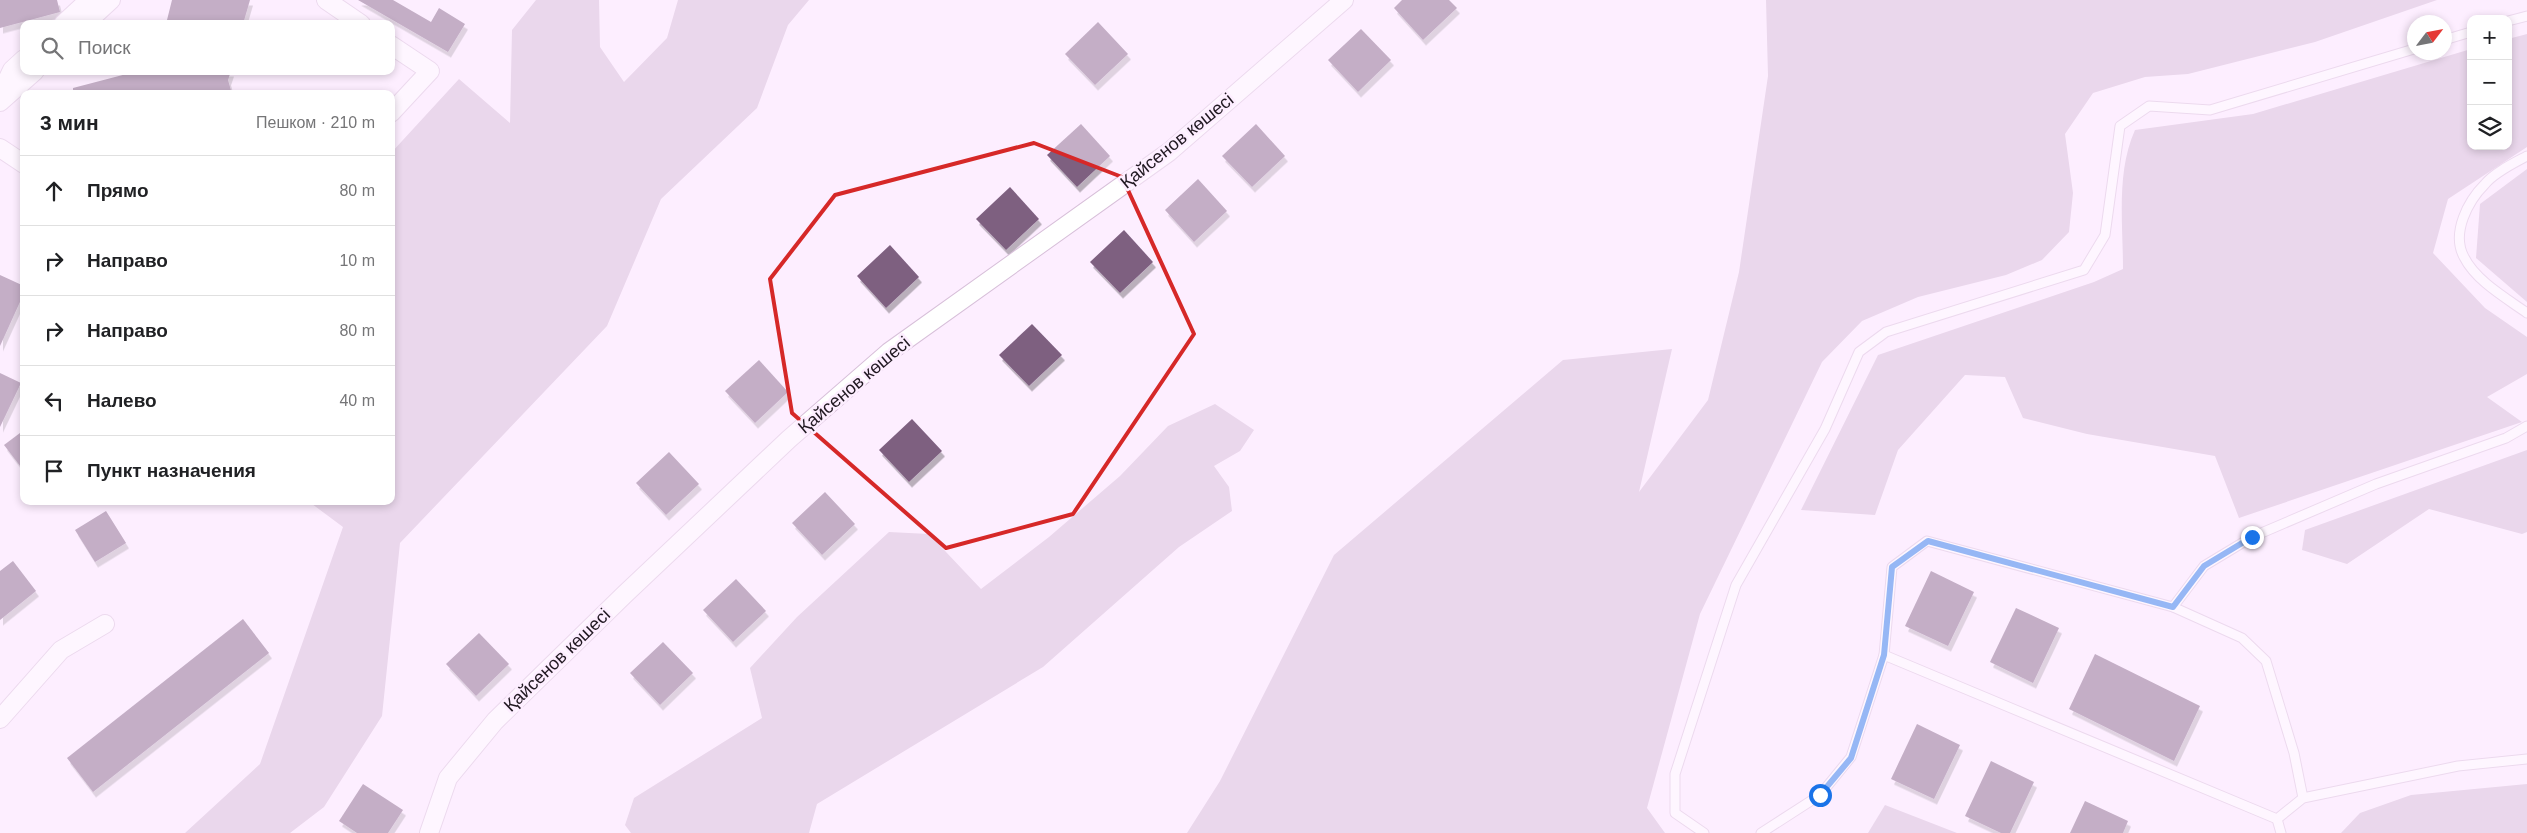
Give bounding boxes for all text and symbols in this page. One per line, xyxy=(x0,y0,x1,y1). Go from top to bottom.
north arrow xyxy=(2407,15,2452,60)
map controls xyxy=(2467,15,2512,150)
button: + xyxy=(2467,15,2512,60)
search box xyxy=(20,20,395,75)
icon: search xyxy=(38,34,66,62)
text: Поиск xyxy=(78,37,131,58)
button: − xyxy=(2467,60,2512,105)
street label: Қайсенов көшесі xyxy=(1117,89,1237,193)
button: layers xyxy=(2467,105,2512,150)
text: 3 мин xyxy=(40,111,99,134)
text: Пешком · 210 m xyxy=(256,114,375,131)
icon: ahead xyxy=(40,177,68,205)
text: Прямо xyxy=(87,180,149,201)
text: 80 m xyxy=(339,182,375,199)
icon: right xyxy=(40,247,68,275)
text: Направо xyxy=(87,250,168,271)
text: 10 m xyxy=(339,252,375,269)
icon: right xyxy=(40,317,68,345)
text: Направо xyxy=(87,320,168,341)
text: 80 m xyxy=(339,322,375,339)
street label: Қайсенов көшесі xyxy=(794,333,914,437)
icon: left xyxy=(40,387,68,415)
text: Налево xyxy=(87,390,157,411)
text: 40 m xyxy=(339,392,375,409)
icon: arrive xyxy=(40,457,68,485)
text: Пункт назначения xyxy=(87,460,256,481)
route end xyxy=(2241,526,2264,549)
street label: Қайсенов көшесі xyxy=(500,604,614,716)
route start xyxy=(1809,784,1832,807)

